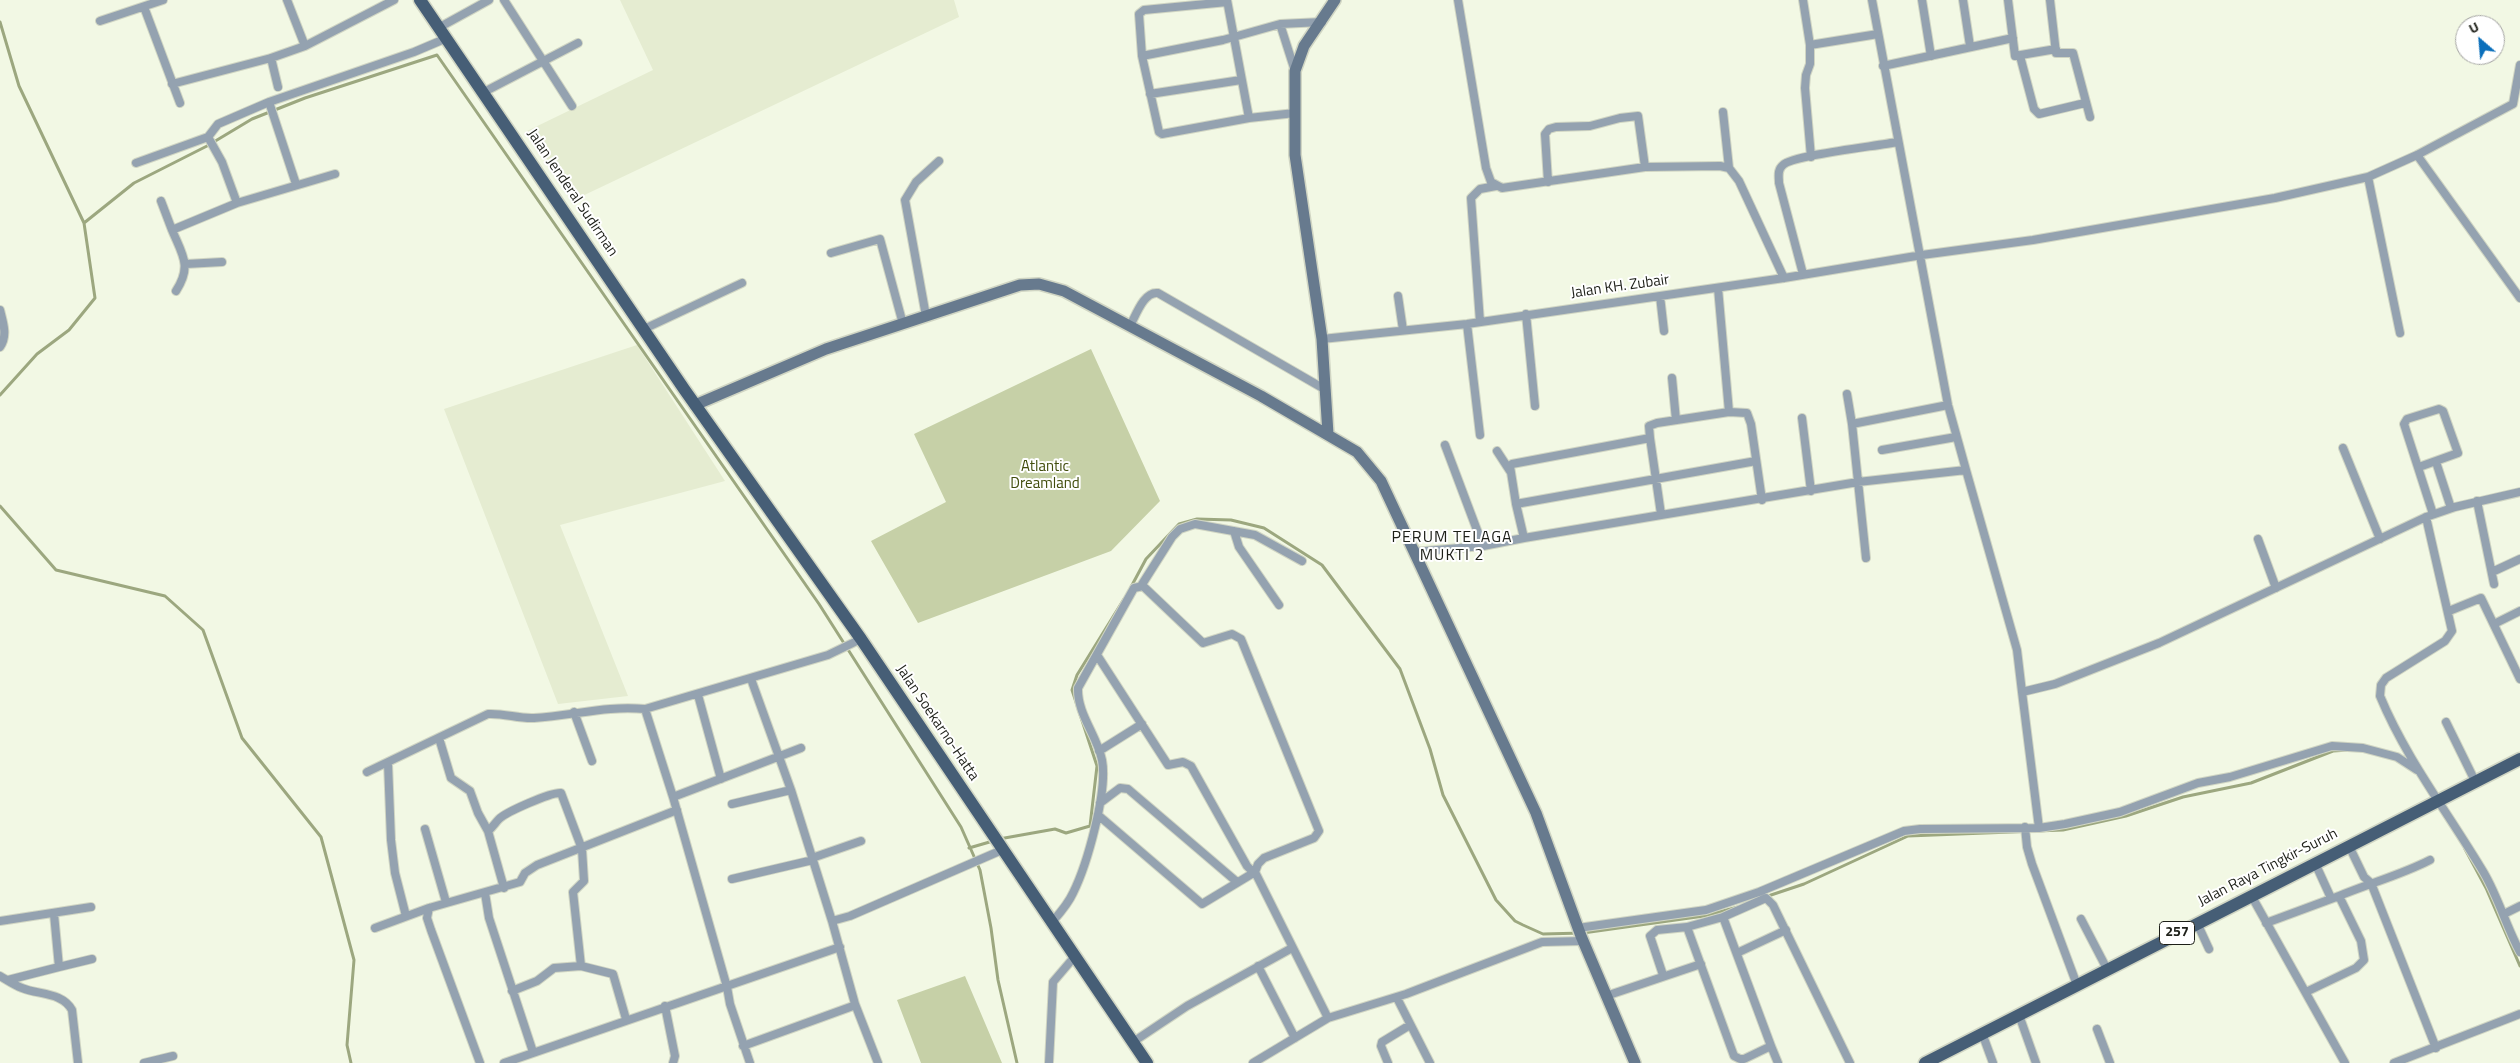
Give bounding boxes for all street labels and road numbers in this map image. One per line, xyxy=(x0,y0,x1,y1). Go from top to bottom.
street label: Jalan Jenderal Sudirman xyxy=(523,126,621,260)
street label: Jalan KH. Zubair xyxy=(1570,271,1670,303)
street label: Jalan Soekarno-Hatta xyxy=(892,662,982,784)
street label: Jalan Raya Tingkir-Suruh xyxy=(2195,825,2341,911)
road number: 257 xyxy=(2160,921,2194,944)

